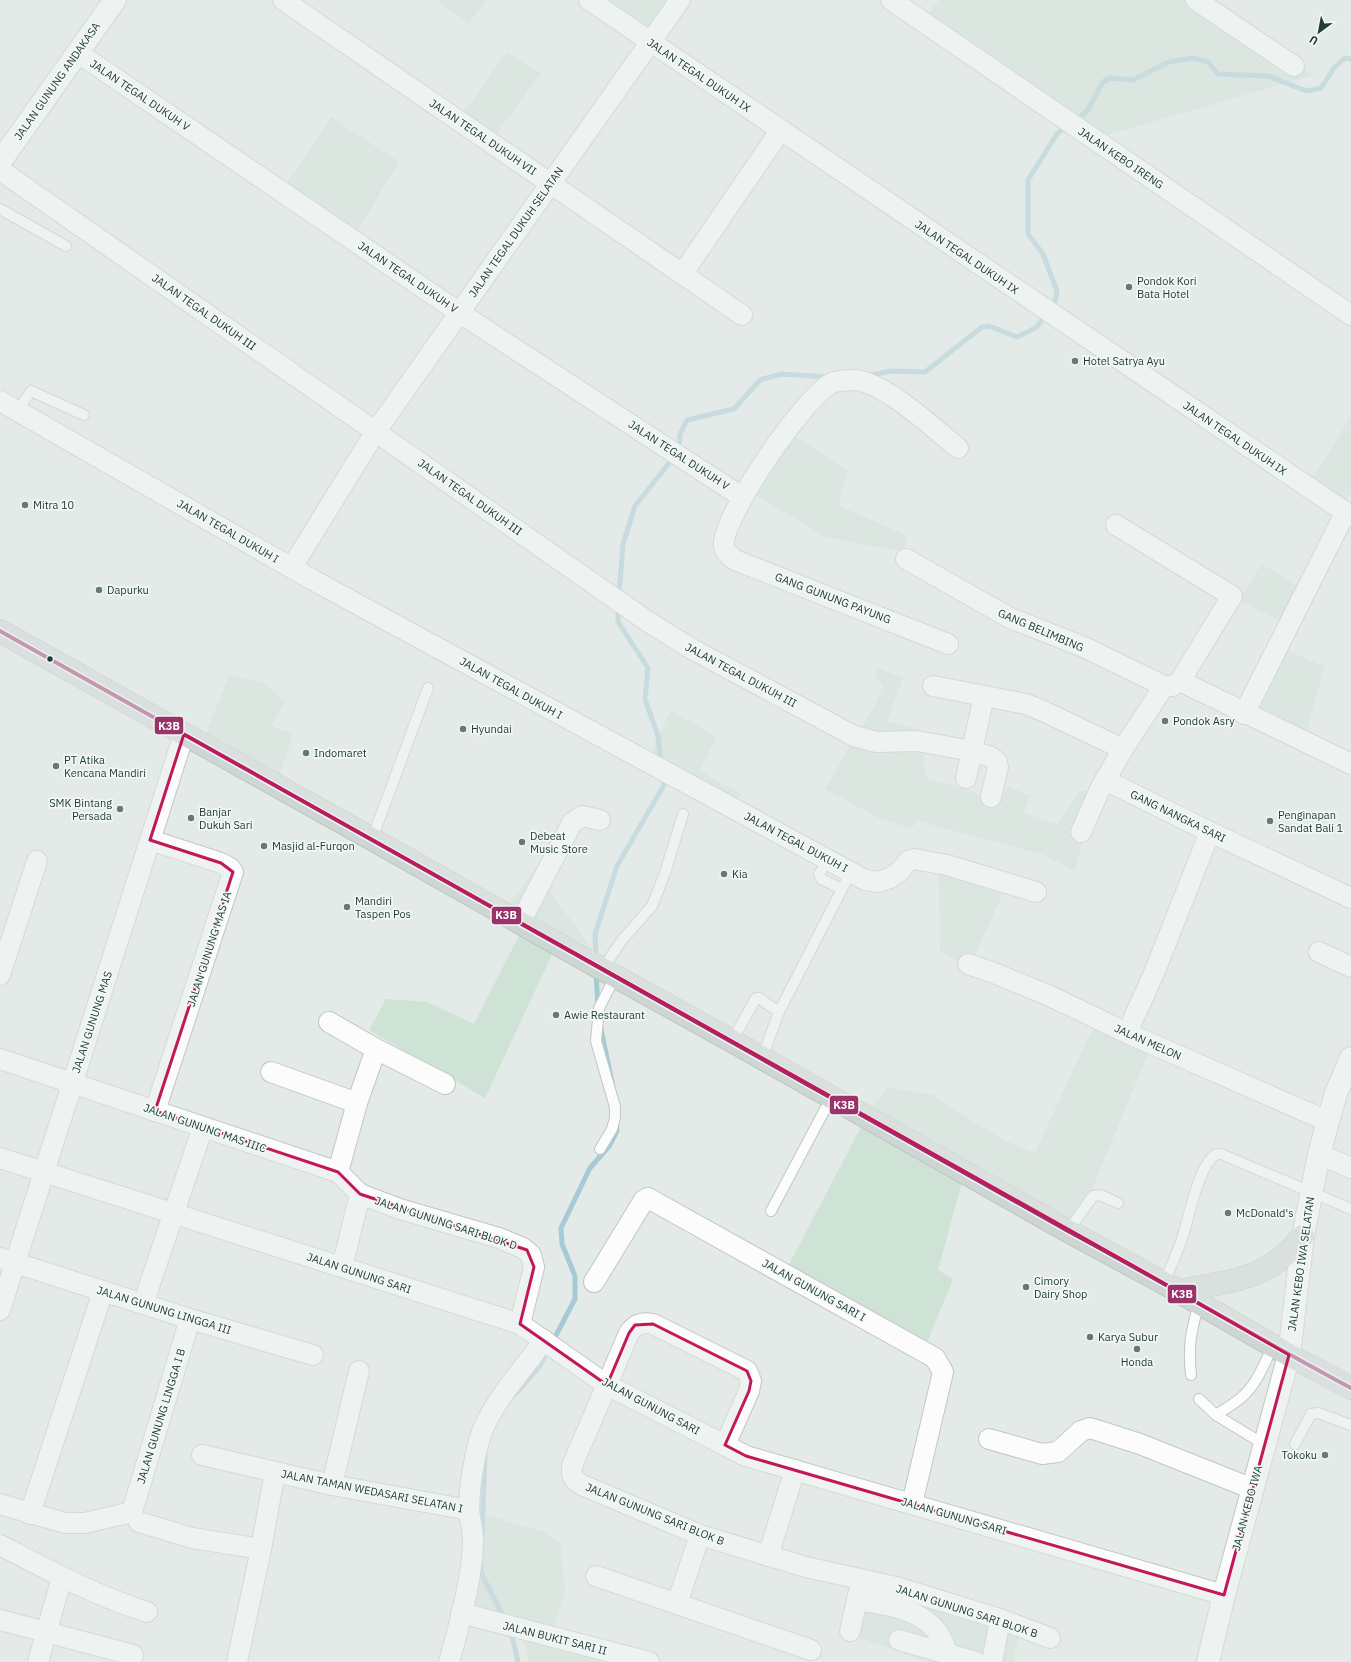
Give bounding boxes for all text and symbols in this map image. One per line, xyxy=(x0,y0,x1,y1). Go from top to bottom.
north arrow xyxy=(1299,12,1339,52)
street label: JALAN GUNUNG ANDAKASA xyxy=(11,19,103,143)
text: U xyxy=(1307,33,1321,48)
street label: JALAN TEGAL DUKUH IX xyxy=(644,35,754,115)
street label: JALAN TEGAL DUKUH V xyxy=(87,56,193,134)
street label: JALAN TEGAL DUKUH VII xyxy=(427,96,539,178)
street label: JALAN KEBO IRENG xyxy=(1076,124,1166,192)
street label: JALAN TEGAL DUKUH SELATAN xyxy=(465,164,567,300)
street label: JALAN TEGAL DUKUH IX xyxy=(912,217,1022,297)
street label: JALAN TEGAL DUKUH V xyxy=(355,238,461,316)
street label: JALAN TEGAL DUKUH III xyxy=(149,271,259,353)
place label: Pondok Kori Bata Hotel xyxy=(1137,274,1196,301)
marker: Pondok Kori Bata Hotel xyxy=(1124,282,1134,292)
place label: Hotel Satrya Ayu xyxy=(1083,354,1165,368)
marker: Hotel Satrya Ayu xyxy=(1070,356,1080,366)
street label: JALAN TEGAL DUKUH IX xyxy=(1180,398,1290,478)
street label: JALAN TEGAL DUKUH V xyxy=(626,417,732,493)
street label: JALAN TEGAL DUKUH III xyxy=(415,456,525,538)
street label: JALAN TEGAL DUKUH I xyxy=(175,496,281,566)
place label: Mitra 10 xyxy=(33,498,74,512)
marker: Mitra 10 xyxy=(20,500,30,510)
street label: GANG GUNUNG PAYUNG xyxy=(773,569,893,627)
place label: Dapurku xyxy=(107,583,149,597)
marker: Dapurku xyxy=(94,585,104,595)
street label: GANG BELIMBING xyxy=(996,606,1086,654)
street label: JALAN TEGAL DUKUH III xyxy=(683,640,799,710)
unlabelled marker xyxy=(45,654,55,664)
street label: JALAN TEGAL DUKUH I xyxy=(457,654,565,722)
place label: Pondok Asry xyxy=(1173,714,1235,728)
line badge: K3B xyxy=(154,716,184,735)
marker: Pondok Asry xyxy=(1160,716,1170,726)
text: K3B xyxy=(158,719,180,733)
place label: Hyundai xyxy=(471,722,512,736)
marker: Hyundai xyxy=(458,724,468,734)
place label: Indomaret xyxy=(314,746,367,760)
marker: Indomaret xyxy=(301,748,311,758)
place label: PT Atika Kencana Mandiri xyxy=(64,753,146,780)
marker: PT Atika Kencana Mandiri xyxy=(51,761,61,771)
street label: GANG NANGKA SARI xyxy=(1128,787,1228,845)
place label: SMK Bintang Persada xyxy=(49,796,112,823)
marker: SMK Bintang Persada xyxy=(115,804,125,814)
place label: Banjar Dukuh Sari xyxy=(199,805,252,832)
place label: Penginapan Sandat Bali 1 xyxy=(1278,808,1344,835)
street label: JALAN TEGAL DUKUH I xyxy=(742,809,850,875)
marker: Banjar Dukuh Sari xyxy=(186,813,196,823)
marker: Penginapan Sandat Bali 1 xyxy=(1265,816,1275,826)
place label: Debeat Music Store xyxy=(530,829,588,856)
marker: Debeat Music Store xyxy=(517,837,527,847)
place label: Masjid al-Furqon xyxy=(272,839,355,853)
marker: Masjid al-Furqon xyxy=(259,841,269,851)
place label: Kia xyxy=(732,867,748,881)
marker: Kia xyxy=(719,869,729,879)
street label: JALAN GUNUNG MAS IA xyxy=(184,890,234,1008)
place label: Mandiri Taspen Pos xyxy=(355,894,411,921)
marker: Mandiri Taspen Pos xyxy=(342,902,352,912)
line badge: K3B xyxy=(491,906,522,925)
text: K3B xyxy=(495,908,517,922)
street label: JALAN GUNUNG MAS xyxy=(69,969,115,1075)
place label: Awie Restaurant xyxy=(564,1008,645,1022)
marker: Awie Restaurant xyxy=(551,1010,561,1020)
street label: JALAN MELON xyxy=(1112,1021,1184,1063)
line badge: K3B xyxy=(829,1095,859,1115)
text: K3B xyxy=(833,1098,855,1112)
street label: JALAN GUNUNG MAS IIIC xyxy=(142,1100,268,1156)
street label: JALAN GUNUNG SARI BLOK D xyxy=(373,1193,519,1253)
street label: JALAN KEBO IWA SELATAN xyxy=(1285,1196,1317,1332)
place label: McDonald's xyxy=(1236,1206,1294,1220)
marker: McDonald's xyxy=(1223,1208,1233,1218)
street label: JALAN GUNUNG SARI xyxy=(305,1250,413,1296)
street label: JALAN GUNUNG SARI I xyxy=(760,1256,868,1324)
place label: Cimory Dairy Shop xyxy=(1034,1274,1087,1301)
marker: Cimory Dairy Shop xyxy=(1021,1282,1031,1292)
street label: JALAN GUNUNG LINGGA III xyxy=(95,1283,233,1337)
line badge: K3B xyxy=(1167,1284,1197,1304)
text: K3B xyxy=(1171,1287,1193,1301)
place label: Karya Subur xyxy=(1098,1330,1158,1344)
marker: Karya Subur xyxy=(1085,1332,1095,1342)
marker: Honda xyxy=(1132,1344,1142,1354)
street label: JALAN GUNUNG LINGGA I B xyxy=(134,1347,188,1485)
place label: Honda xyxy=(1121,1355,1153,1369)
street label: JALAN GUNUNG SARI xyxy=(600,1374,702,1438)
place label: Tokoku xyxy=(1282,1448,1317,1462)
marker: Tokoku xyxy=(1320,1450,1330,1460)
street label: JALAN KEBO IWA xyxy=(1229,1464,1265,1552)
street label: JALAN TAMAN WEDASARI SELATAN I xyxy=(280,1466,464,1516)
street label: JALAN GUNUNG SARI BLOK B xyxy=(584,1480,726,1548)
street label: JALAN GUNUNG SARI xyxy=(900,1494,1008,1538)
street label: JALAN GUNUNG SARI BLOK B xyxy=(894,1581,1040,1641)
street label: JALAN BUKIT SARI II xyxy=(501,1618,609,1658)

